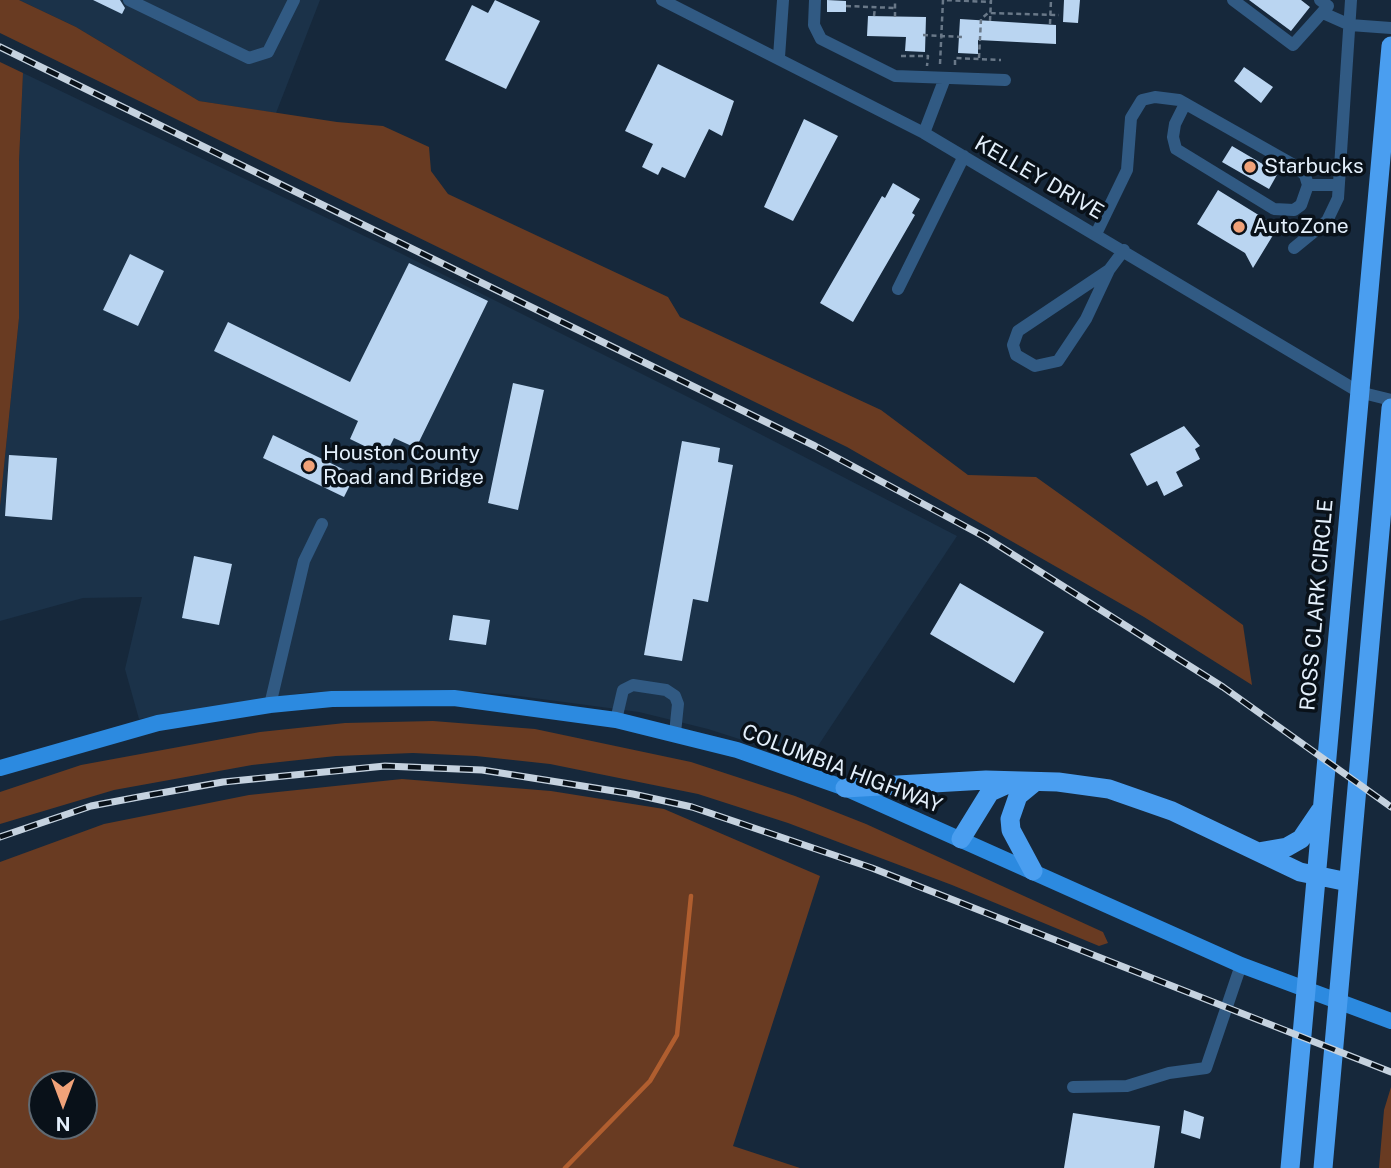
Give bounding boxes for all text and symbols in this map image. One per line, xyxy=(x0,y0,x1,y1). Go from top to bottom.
street label: KELLEY DRIVE xyxy=(970,131,1108,225)
place label: Starbucks xyxy=(1264,154,1364,180)
marker: Starbucks xyxy=(1242,159,1258,175)
place label: AutoZone xyxy=(1253,214,1349,240)
marker: AutoZone xyxy=(1231,219,1247,235)
place label: Houston County Road and Bridge xyxy=(323,441,484,491)
marker: Houston County Road and Bridge xyxy=(301,458,317,474)
street label: ROSS CLARK CIRCLE xyxy=(1295,498,1339,712)
street label: COLUMBIA HIGHWAY xyxy=(738,719,946,819)
north arrow xyxy=(28,1070,98,1140)
text: N xyxy=(56,1113,70,1135)

